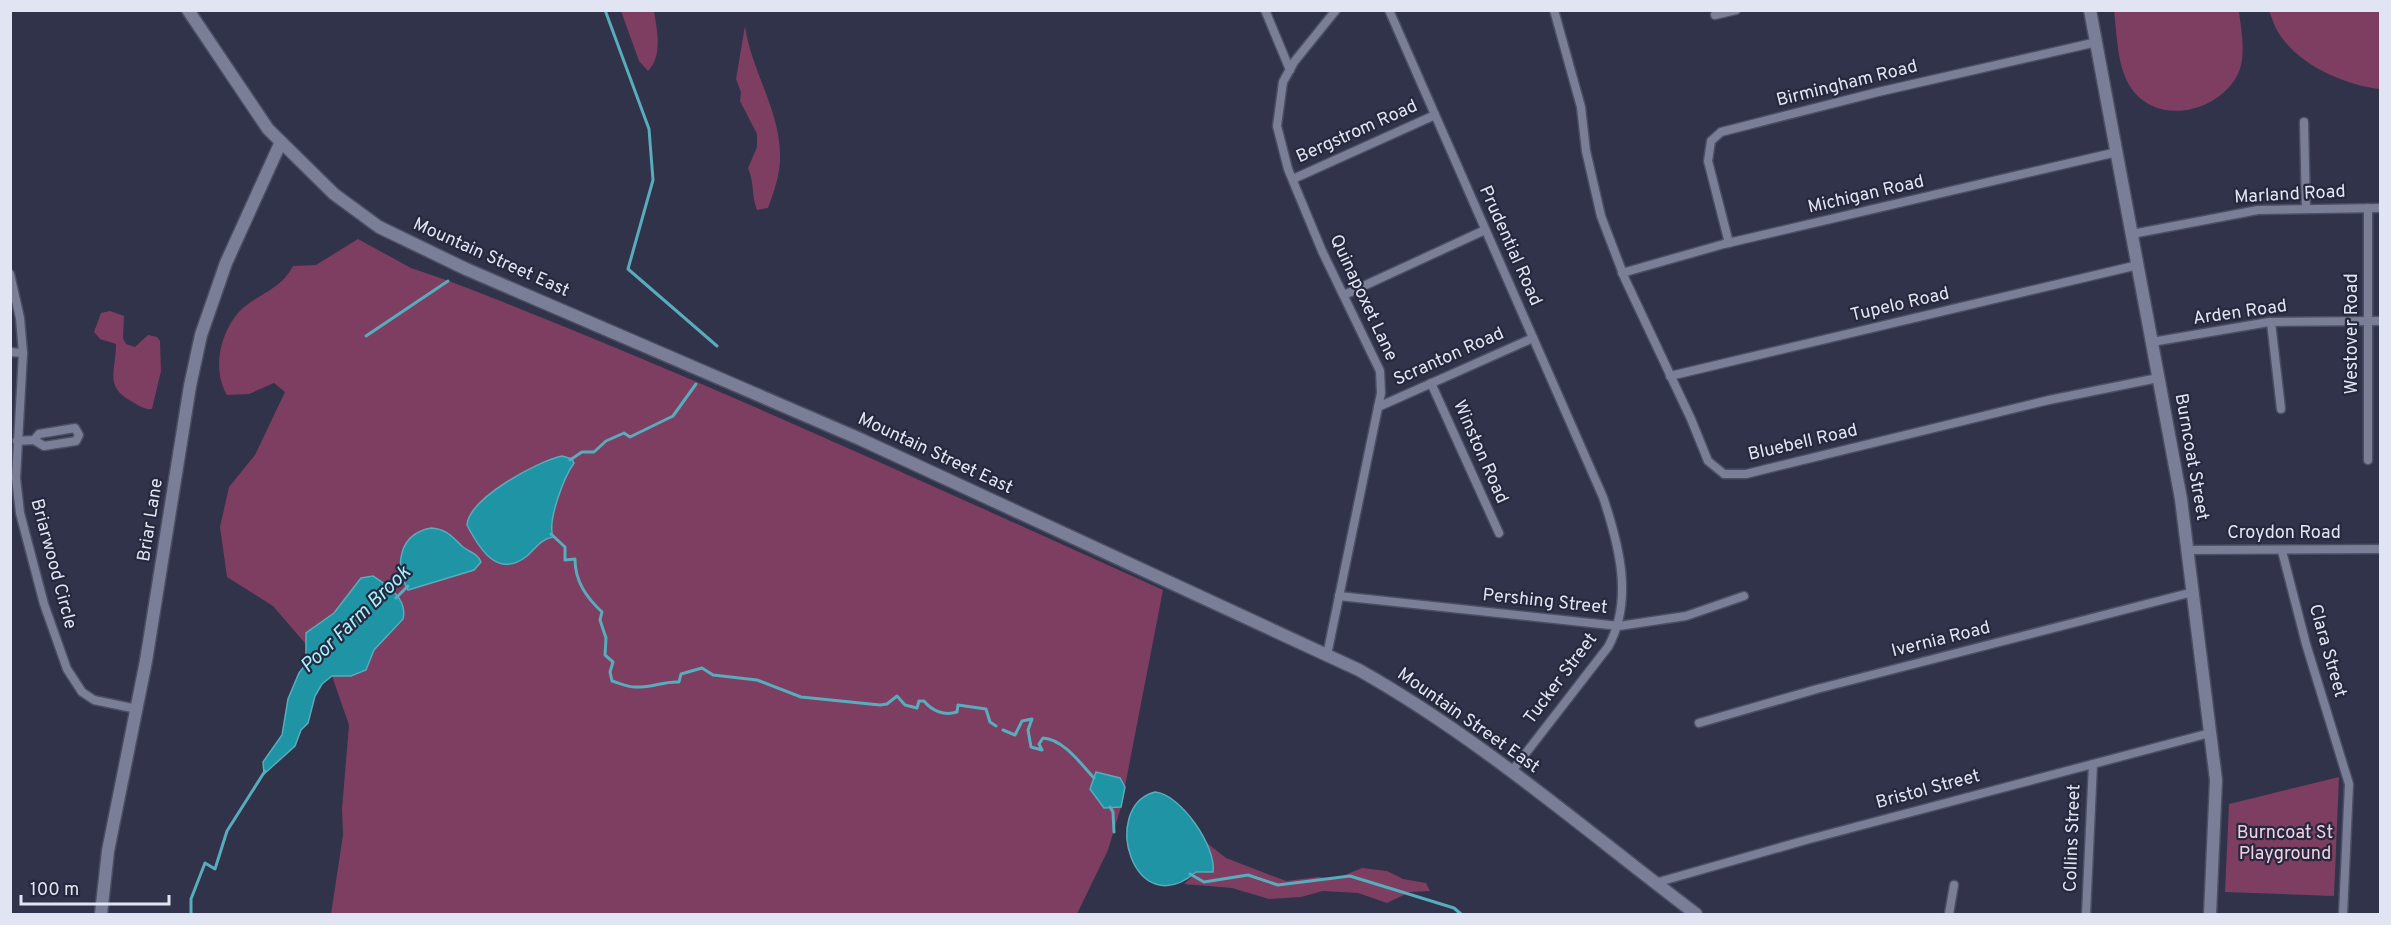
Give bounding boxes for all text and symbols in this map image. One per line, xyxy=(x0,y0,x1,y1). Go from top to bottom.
street label: Birmingham Road xyxy=(1774,55,1920,113)
street label: Bergstrom Road xyxy=(1293,95,1421,169)
street label: Michigan Road xyxy=(1806,170,1926,220)
street label: Marland Road xyxy=(2234,181,2346,209)
street label: Prudential Road xyxy=(1473,182,1547,310)
street label: Mountain Street East xyxy=(409,213,573,303)
street label: Quinapoxet Lane xyxy=(1324,231,1402,365)
street label: Westover Road xyxy=(2341,274,2364,395)
street label: Tupelo Road xyxy=(1848,282,1952,328)
street label: Arden Road xyxy=(2191,295,2289,331)
street label: Scranton Road xyxy=(1390,322,1508,392)
street label: Burncoat Street xyxy=(2169,392,2213,522)
street label: Winston Road xyxy=(1447,397,1513,507)
street label: Mountain Street East xyxy=(854,408,1016,500)
street label: Bluebell Road xyxy=(1746,419,1860,467)
street label: Briar Lane xyxy=(133,477,169,563)
street label: Briarwood Circle xyxy=(25,496,81,632)
street label: Croydon Road xyxy=(2227,522,2341,545)
water label: Poor Farm Brook xyxy=(295,560,417,679)
street label: Pershing Street xyxy=(1481,584,1609,620)
street label: Clara Street xyxy=(2303,602,2351,700)
street label: Ivernia Road xyxy=(1889,617,1993,663)
street label: Tucker Street xyxy=(1519,629,1603,729)
street label: Mountain Street East xyxy=(1392,663,1544,779)
street label: Bristol Street xyxy=(1873,765,1983,815)
street label: Collins Street xyxy=(2060,784,2086,892)
park label: Burncoat St Playground xyxy=(2237,822,2333,866)
scale bar xyxy=(21,868,170,906)
text: 100 m xyxy=(30,879,79,902)

